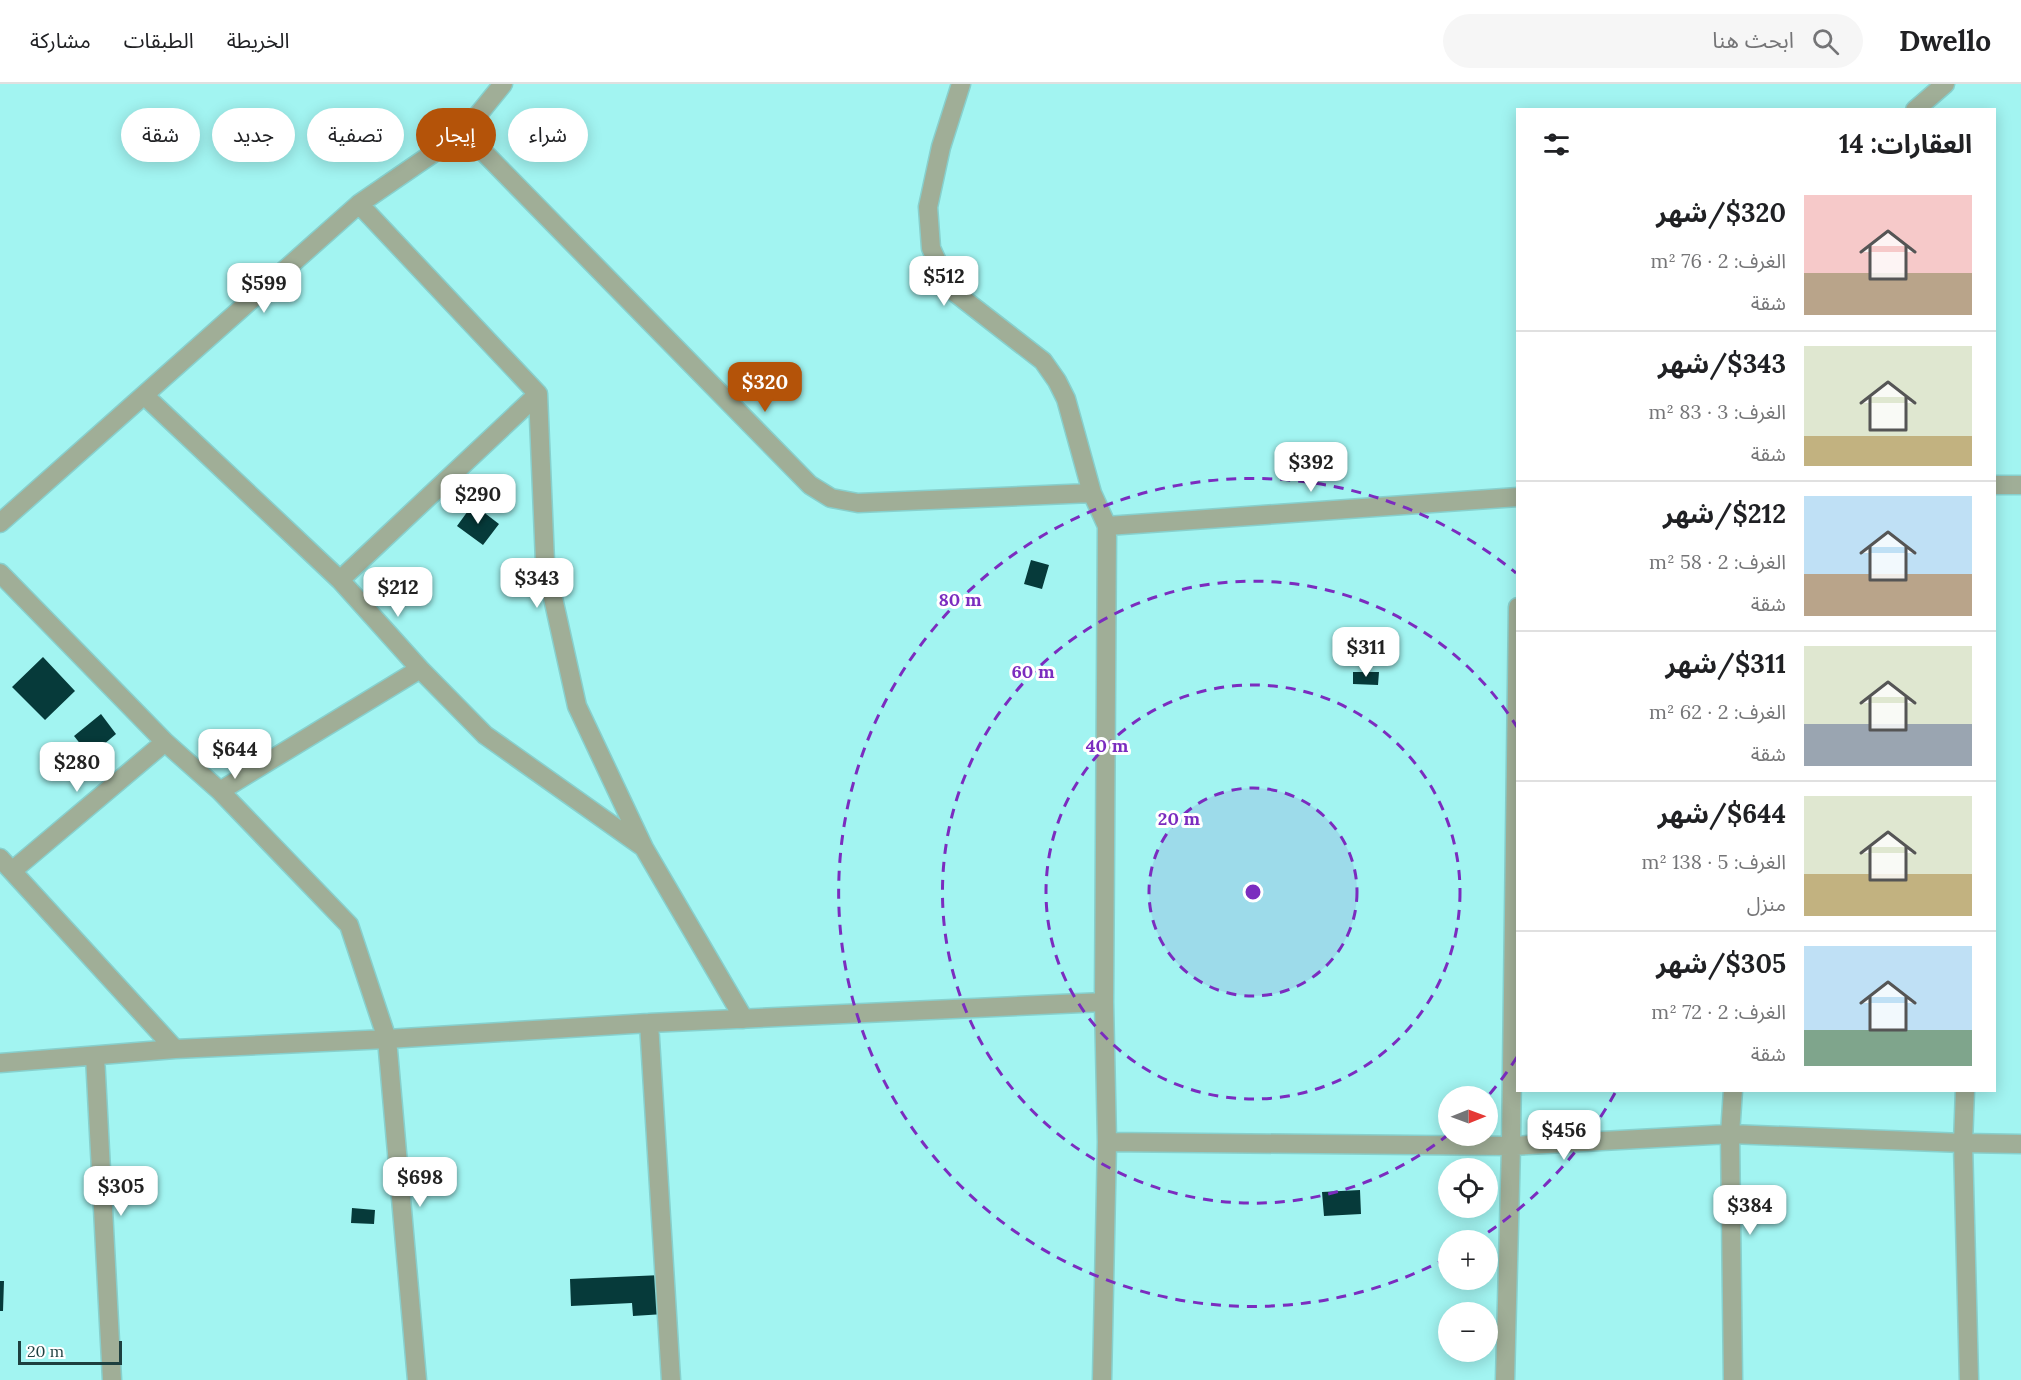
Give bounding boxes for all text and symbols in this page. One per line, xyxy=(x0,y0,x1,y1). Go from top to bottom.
search box xyxy=(1443,14,1863,68)
text: Dwello xyxy=(1899,23,1991,59)
icon: search xyxy=(1809,25,1842,58)
text: ابحث هنا xyxy=(1712,26,1794,54)
text: مشاركة xyxy=(30,27,91,54)
text: الطبقات xyxy=(124,27,194,54)
text: الخريطة xyxy=(227,27,290,54)
chip: شقة xyxy=(121,108,200,162)
chip: جديد xyxy=(212,108,295,162)
chip: تصفية xyxy=(307,108,404,162)
chip: إيجار xyxy=(416,108,496,162)
chip: شراء xyxy=(508,108,588,162)
text: العقارات: 14 xyxy=(1839,127,1972,160)
icon: filters xyxy=(1540,128,1573,161)
text: $320/شهر xyxy=(1656,196,1786,229)
icon: home xyxy=(1852,219,1924,291)
text: الغرف: 2 · 76 m² xyxy=(1650,248,1786,273)
pin: $512 xyxy=(908,256,980,307)
pin: $599 xyxy=(228,263,300,314)
text: $512 xyxy=(923,263,965,288)
text: $599 xyxy=(241,270,287,295)
text: شقة xyxy=(1751,290,1786,315)
text: $343/شهر xyxy=(1658,347,1786,380)
pin: $320 xyxy=(729,362,801,413)
text: $320 xyxy=(742,369,788,394)
icon: home xyxy=(1852,370,1924,442)
text: الغرف: 3 · 83 m² xyxy=(1648,399,1786,424)
text: شقة xyxy=(1751,441,1786,466)
pin: $392 xyxy=(1275,442,1347,493)
text: $392 xyxy=(1288,449,1334,474)
pin: $290 xyxy=(442,474,514,525)
text: $290 xyxy=(455,481,501,506)
text: $212/شهر xyxy=(1663,497,1786,530)
icon: home xyxy=(1852,520,1924,592)
text: الغرف: 2 · 58 m² xyxy=(1649,549,1786,574)
pin: $343 xyxy=(501,558,573,609)
text: $343 xyxy=(514,565,560,590)
pin: $212 xyxy=(362,567,434,618)
text: $212 xyxy=(377,574,419,599)
text: 80 m xyxy=(938,588,982,611)
text: شقة xyxy=(1751,591,1786,616)
pin: $311 xyxy=(1330,627,1402,678)
text: $311 xyxy=(1346,634,1386,659)
text: $311/شهر xyxy=(1666,647,1786,680)
text: 60 m xyxy=(1011,660,1055,683)
icon: home xyxy=(1852,670,1924,742)
text: الغرف: 2 · 62 m² xyxy=(1649,699,1786,724)
pin: $644 xyxy=(199,729,271,780)
text: 40 m xyxy=(1086,734,1129,757)
text: $644 xyxy=(212,736,258,761)
text: شقة xyxy=(1751,741,1786,766)
pin: $280 xyxy=(41,742,113,793)
text: $280 xyxy=(54,749,100,774)
text: $644/شهر xyxy=(1658,797,1786,830)
text: 20 m xyxy=(1158,807,1201,830)
icon: home xyxy=(1852,820,1924,892)
text: الغرف: 5 · 138 m² xyxy=(1641,849,1786,874)
centre of rings xyxy=(1243,882,1263,902)
text: منزل xyxy=(1747,891,1786,916)
text: $305/شهر xyxy=(1656,947,1786,980)
icon: home xyxy=(1852,970,1924,1042)
text: الغرف: 2 · 72 m² xyxy=(1651,999,1786,1024)
text: شقة xyxy=(1751,1041,1786,1066)
north arrow xyxy=(1438,1086,1498,1146)
map controls xyxy=(1438,1086,1498,1362)
pin: $456 xyxy=(1528,1110,1600,1161)
text: $456 xyxy=(1542,1117,1587,1142)
pin: $698 xyxy=(384,1157,456,1208)
button: locate xyxy=(1438,1158,1498,1218)
text: $698 xyxy=(397,1164,443,1189)
pin: $305 xyxy=(85,1166,157,1217)
text: $305 xyxy=(98,1173,144,1198)
pin: $384 xyxy=(1714,1185,1786,1236)
text: $384 xyxy=(1727,1192,1773,1217)
button: + xyxy=(1438,1230,1498,1290)
button: − xyxy=(1438,1302,1498,1362)
scale bar xyxy=(18,1338,122,1366)
text: 20 m xyxy=(27,1341,64,1361)

